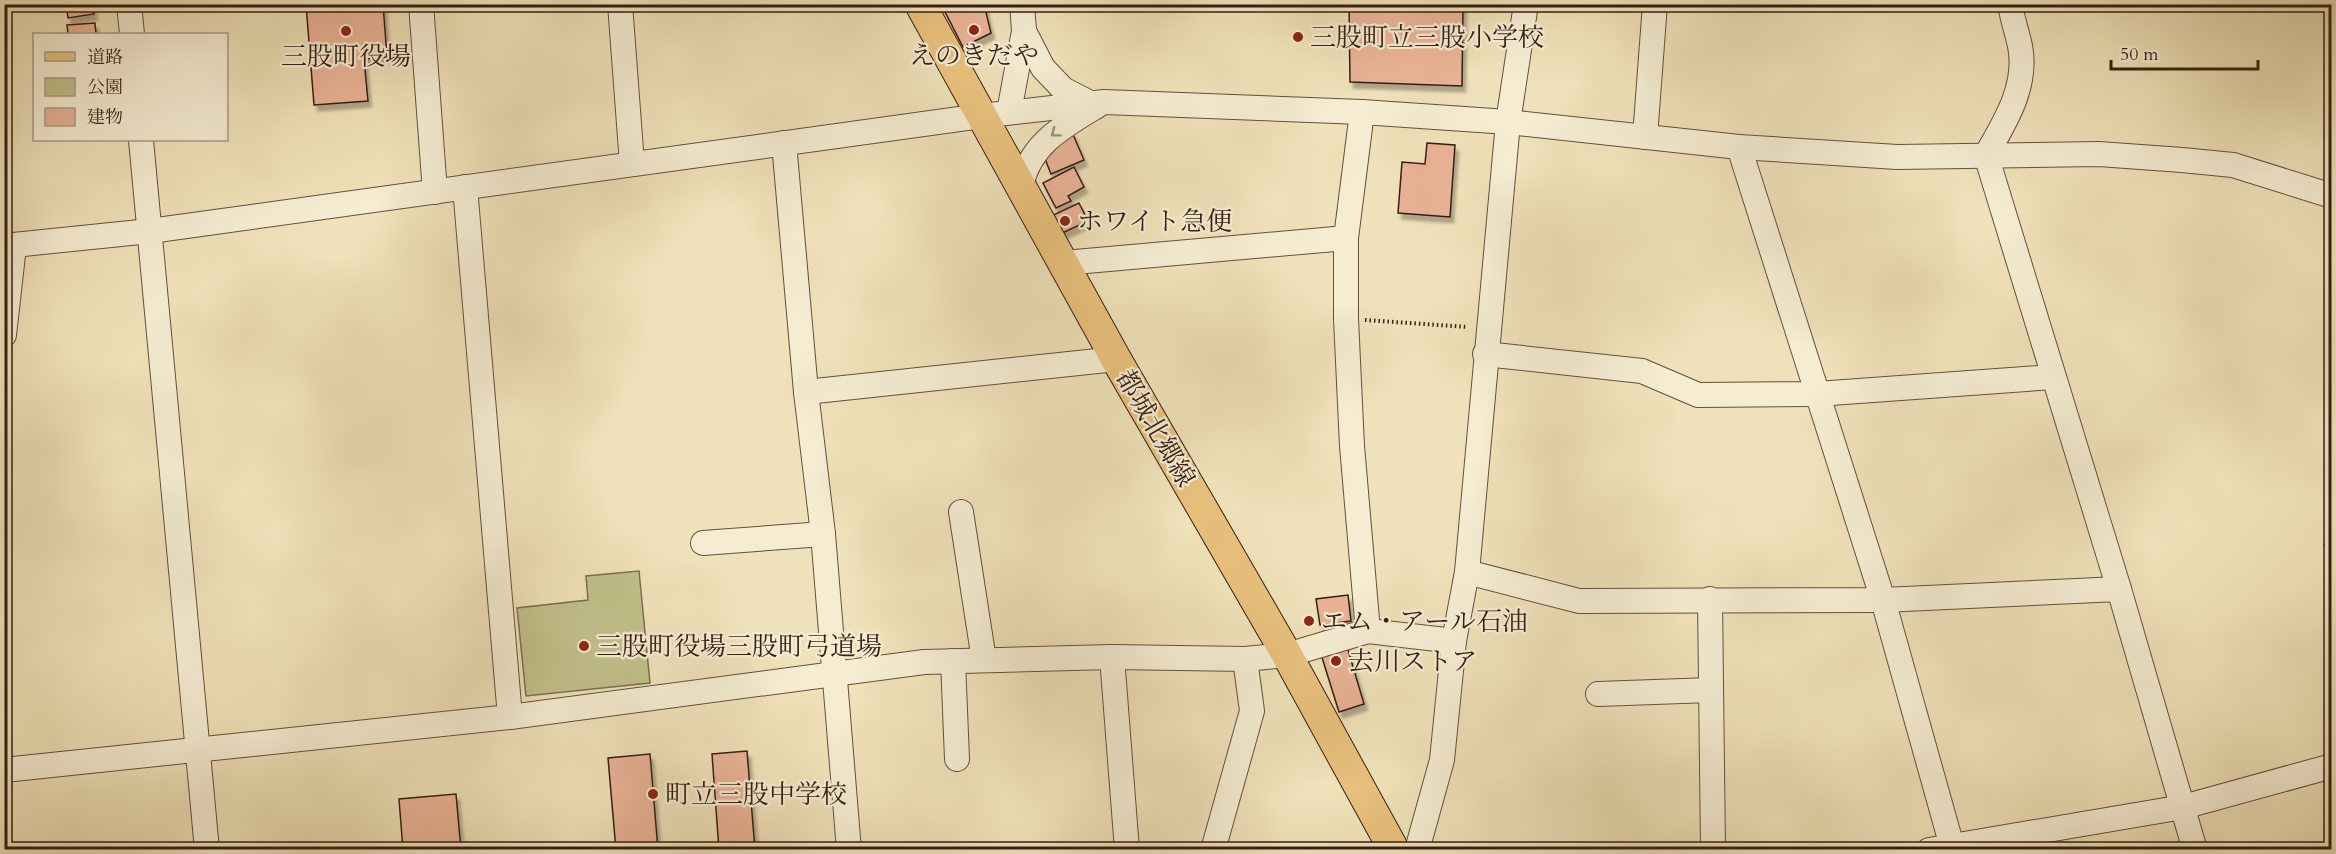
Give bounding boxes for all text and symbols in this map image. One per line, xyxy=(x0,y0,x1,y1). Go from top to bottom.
place label: 三股町立三股小学校 xyxy=(1310,20,1544,55)
marker: えのきだや xyxy=(967,23,981,37)
marker: 三股町役場 xyxy=(339,24,353,38)
marker: 三股町立三股小学校 xyxy=(1291,30,1305,44)
legend xyxy=(33,33,228,141)
scale bar xyxy=(2111,33,2258,71)
place label: えのきだや xyxy=(909,38,1039,73)
place label: 三股町役場 xyxy=(281,39,411,74)
text: 50 m xyxy=(2120,42,2159,67)
text: 道路 xyxy=(87,45,123,70)
text: 公園 xyxy=(87,75,123,100)
text: 建物 xyxy=(87,105,123,130)
one-way arrow xyxy=(1050,126,1061,137)
place label: ホワイト急便 xyxy=(1077,204,1232,239)
marker: ホワイト急便 xyxy=(1058,214,1072,228)
street label: 都城北郷線 xyxy=(1108,363,1203,493)
place label: エム・アール石油 xyxy=(1321,604,1528,639)
marker: エム・アール石油 xyxy=(1302,614,1316,628)
place label: 三股町役場三股町弓道場 xyxy=(596,629,882,664)
marker: 三股町役場三股町弓道場 xyxy=(577,639,591,653)
place label: 去川ストア xyxy=(1348,644,1477,679)
marker: 去川ストア xyxy=(1329,654,1343,668)
place label: 町立三股中学校 xyxy=(665,777,847,812)
marker: 町立三股中学校 xyxy=(646,787,660,801)

